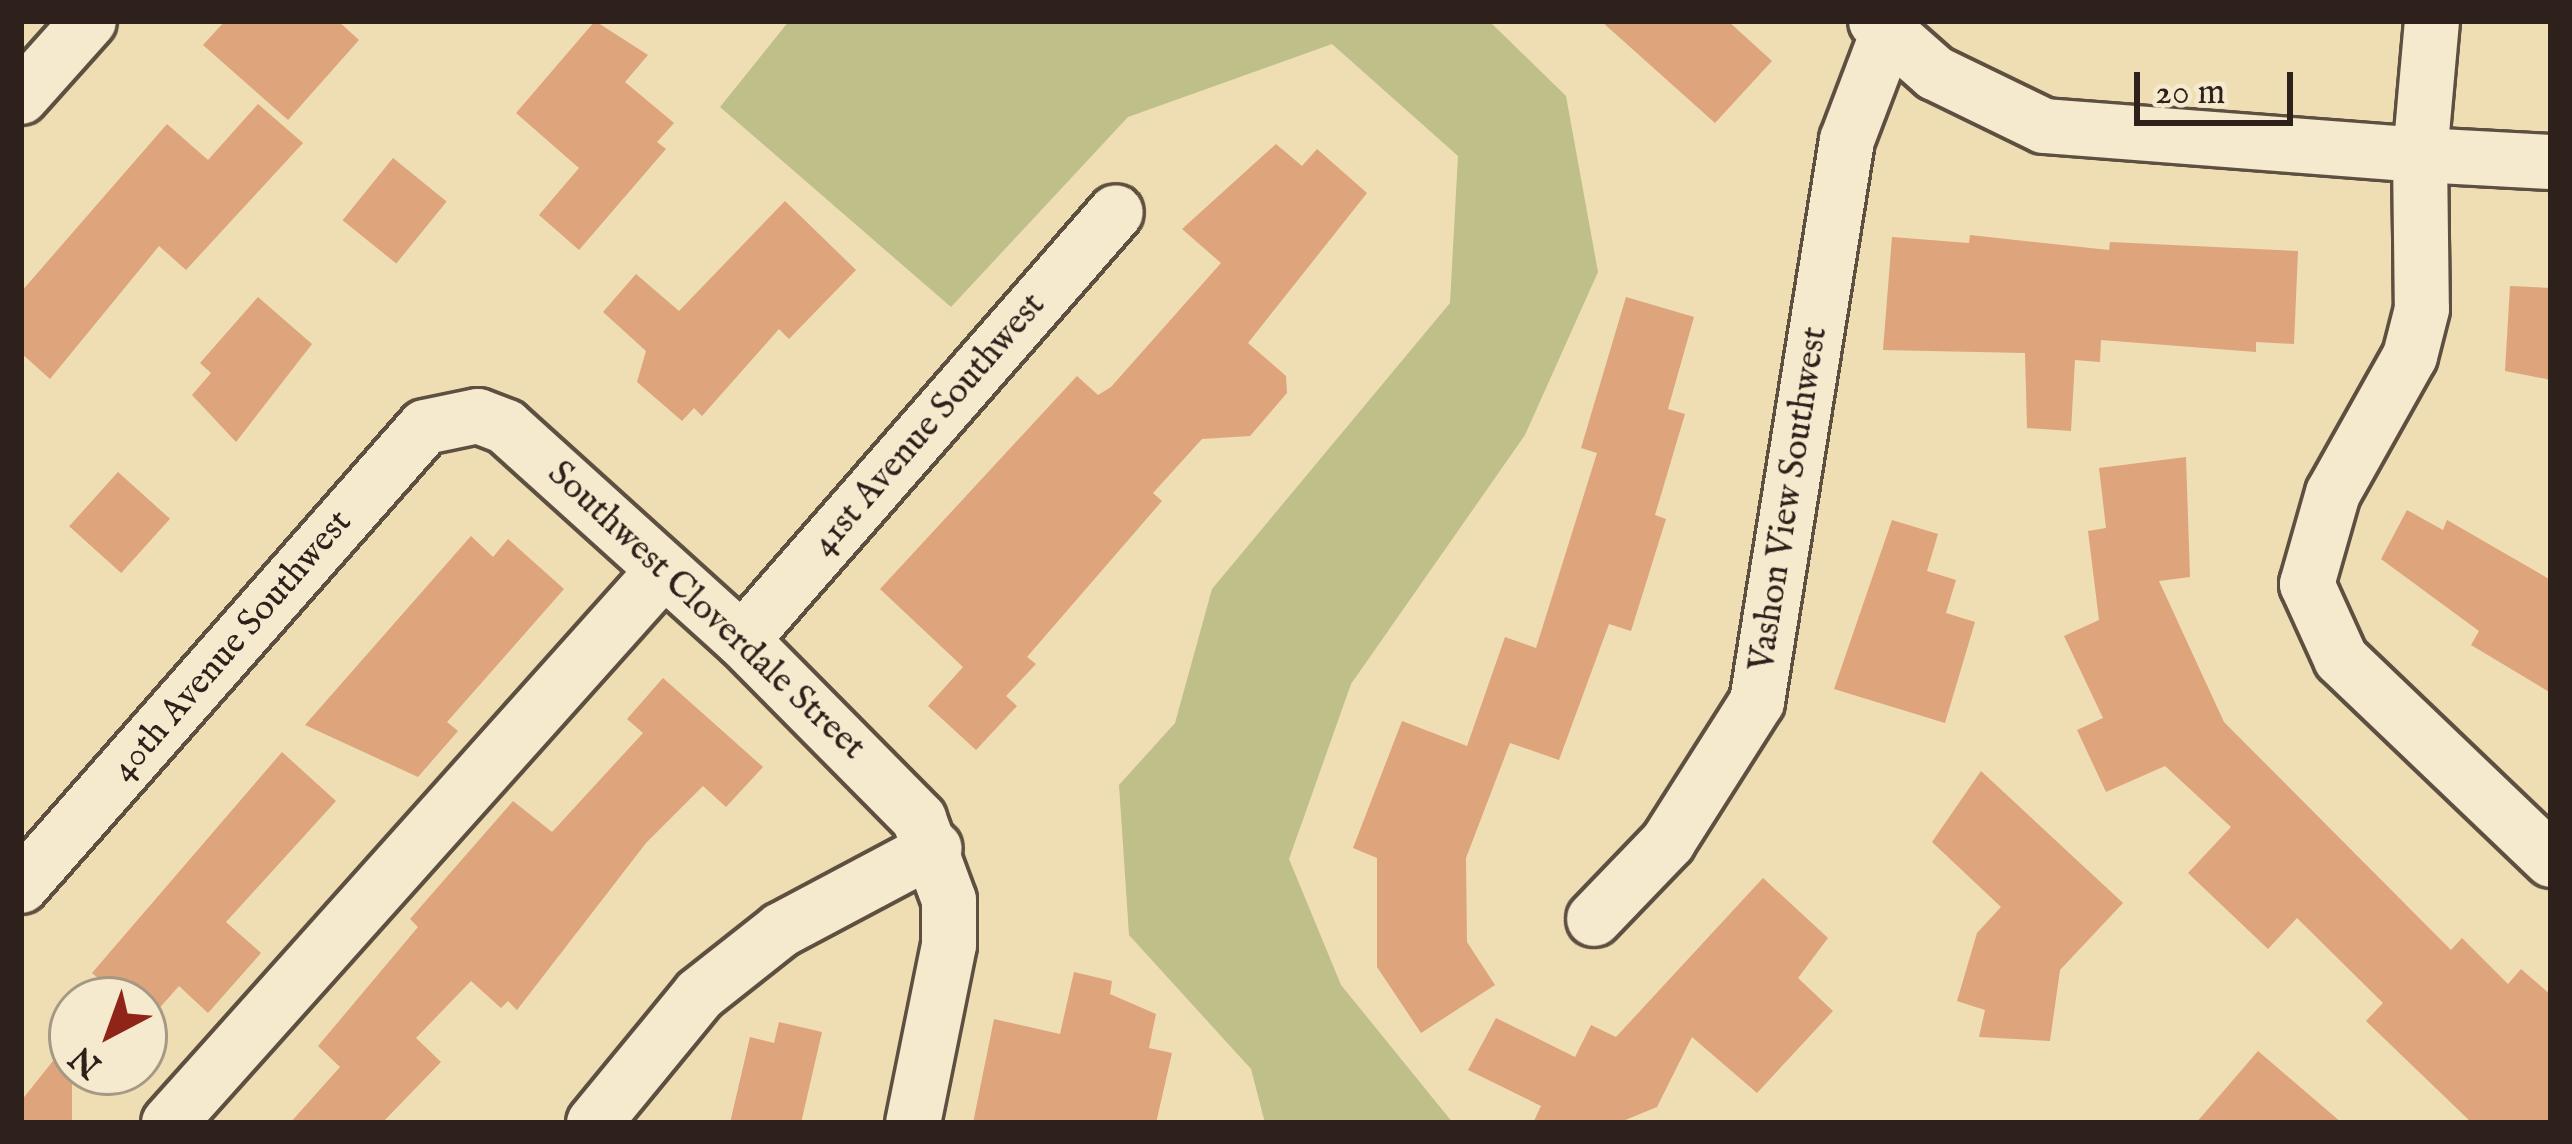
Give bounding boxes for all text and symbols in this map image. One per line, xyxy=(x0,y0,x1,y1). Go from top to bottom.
scale bar xyxy=(2140,48,2299,122)
text: 20 m xyxy=(2155,70,2225,116)
street label: 41st Avenue Southwest xyxy=(803,285,1055,565)
street label: Vashon View Southwest xyxy=(1740,324,1838,674)
street label: Southwest Cloverdale Street xyxy=(538,453,874,769)
street label: 40th Avenue Southwest xyxy=(103,502,361,790)
north arrow xyxy=(48,976,168,1096)
text: N xyxy=(62,1036,111,1086)

